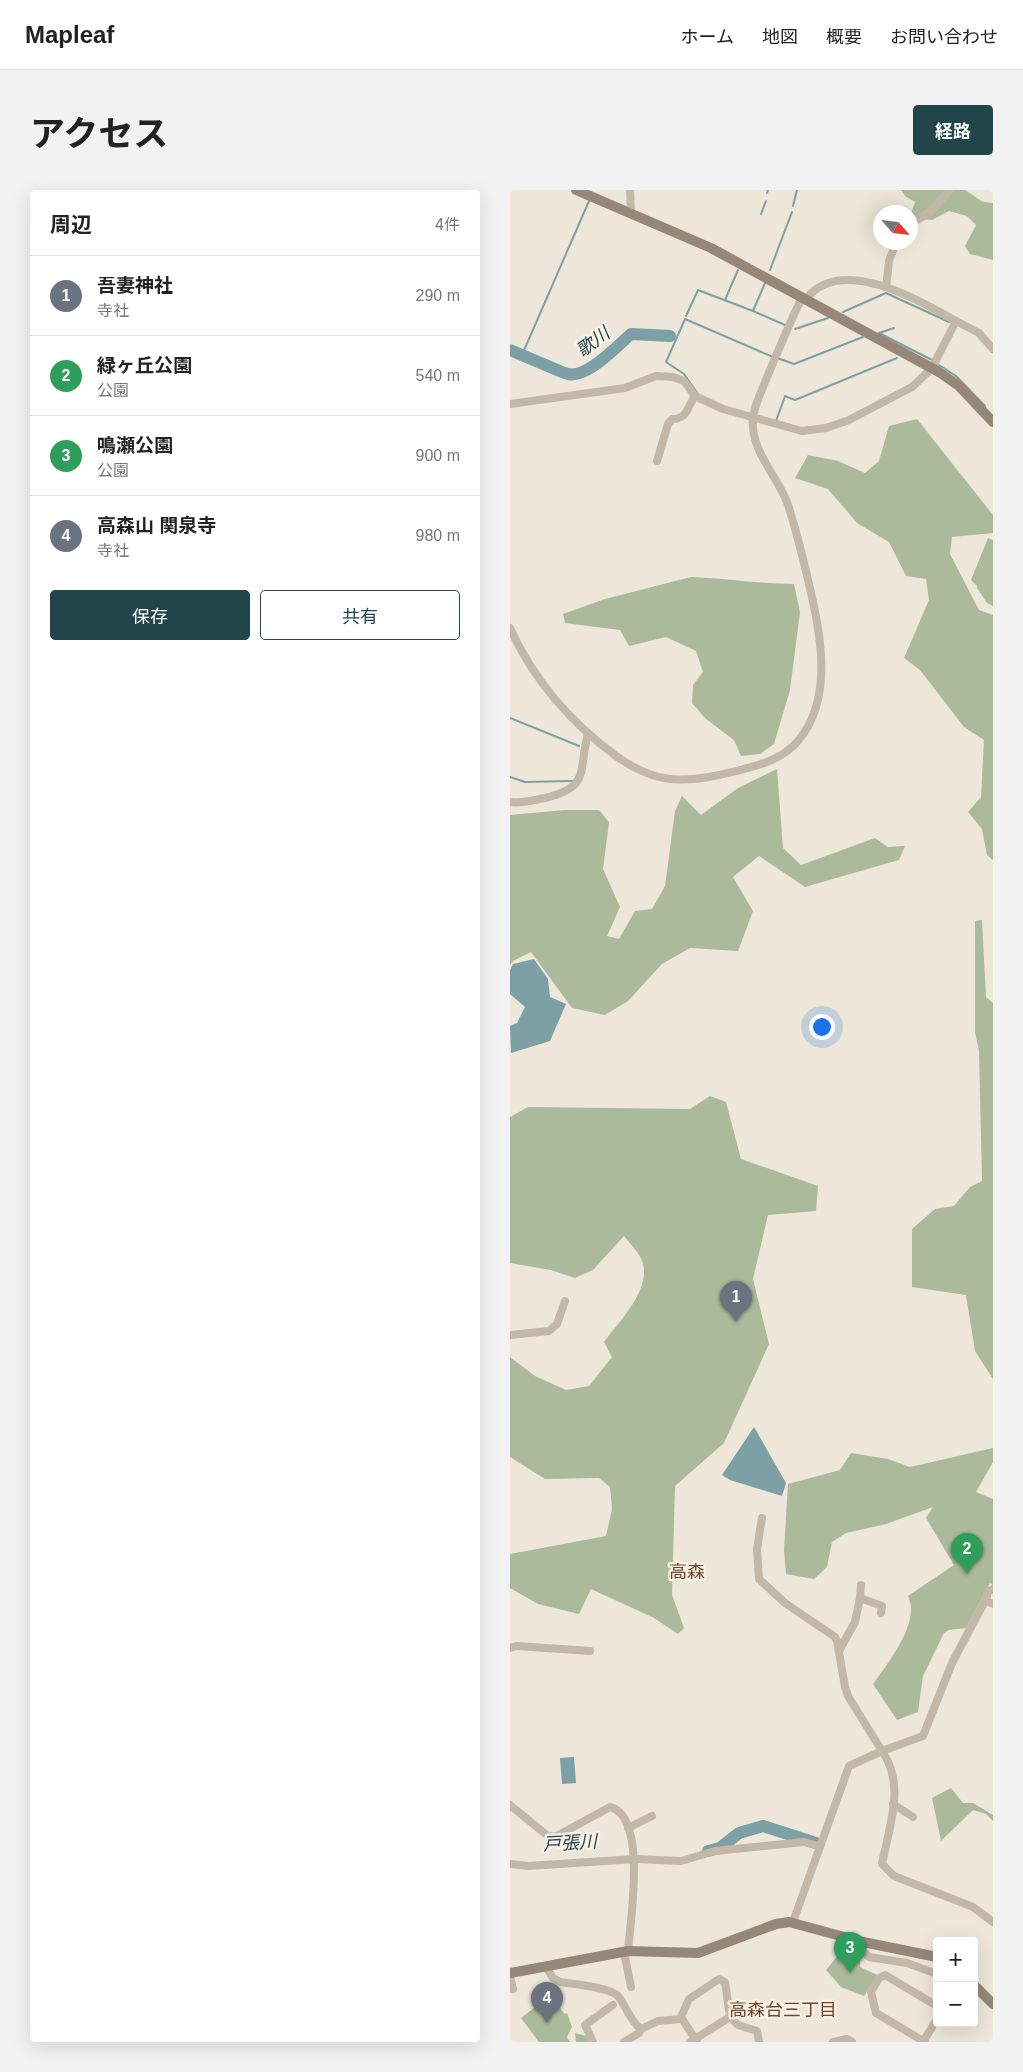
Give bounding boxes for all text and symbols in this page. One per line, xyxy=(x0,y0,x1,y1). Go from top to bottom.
text: Mapleaf xyxy=(25,21,114,48)
text: ホーム xyxy=(681,27,734,47)
text: 地図 xyxy=(762,27,798,47)
text: 概要 xyxy=(826,27,862,47)
text: お問い合わせ xyxy=(890,27,998,47)
button: 経路 xyxy=(913,105,993,155)
text: アクセス xyxy=(30,114,168,153)
north arrow xyxy=(873,205,918,250)
text: 周辺 xyxy=(50,213,92,236)
text: 4件 xyxy=(435,216,460,233)
text: 吾妻神社 xyxy=(97,275,173,296)
text: 1 xyxy=(62,287,70,304)
text: 290 m xyxy=(416,287,460,304)
text: 寺社 xyxy=(97,302,129,319)
water label: 歌川 xyxy=(573,322,615,361)
text: 緑ヶ丘公園 xyxy=(97,355,192,376)
text: 2 xyxy=(62,367,70,384)
text: 540 m xyxy=(416,367,460,384)
text: 公園 xyxy=(97,382,129,399)
text: 鳴瀬公園 xyxy=(97,435,173,456)
text: 3 xyxy=(62,447,70,464)
text: 900 m xyxy=(416,447,460,464)
text: 公園 xyxy=(97,462,129,479)
text: 高森山 関泉寺 xyxy=(97,515,216,536)
text: 4 xyxy=(62,527,70,544)
text: 980 m xyxy=(416,527,460,544)
text: 寺社 xyxy=(97,542,129,559)
button: 保存 xyxy=(50,590,250,640)
button: 共有 xyxy=(260,590,460,640)
your location xyxy=(809,1014,835,1040)
pin: 1 xyxy=(720,1281,752,1322)
pin: 2 xyxy=(951,1533,983,1574)
district label: 高森 xyxy=(669,1562,705,1582)
water label: 戸張川 xyxy=(543,1831,599,1854)
pin: 3 xyxy=(834,1932,866,1973)
map controls xyxy=(933,1937,978,2027)
button: + xyxy=(933,1937,978,1982)
pin: 4 xyxy=(531,1982,563,2023)
button: − xyxy=(933,1982,978,2027)
district label: 高森台三丁目 xyxy=(729,2000,837,2020)

